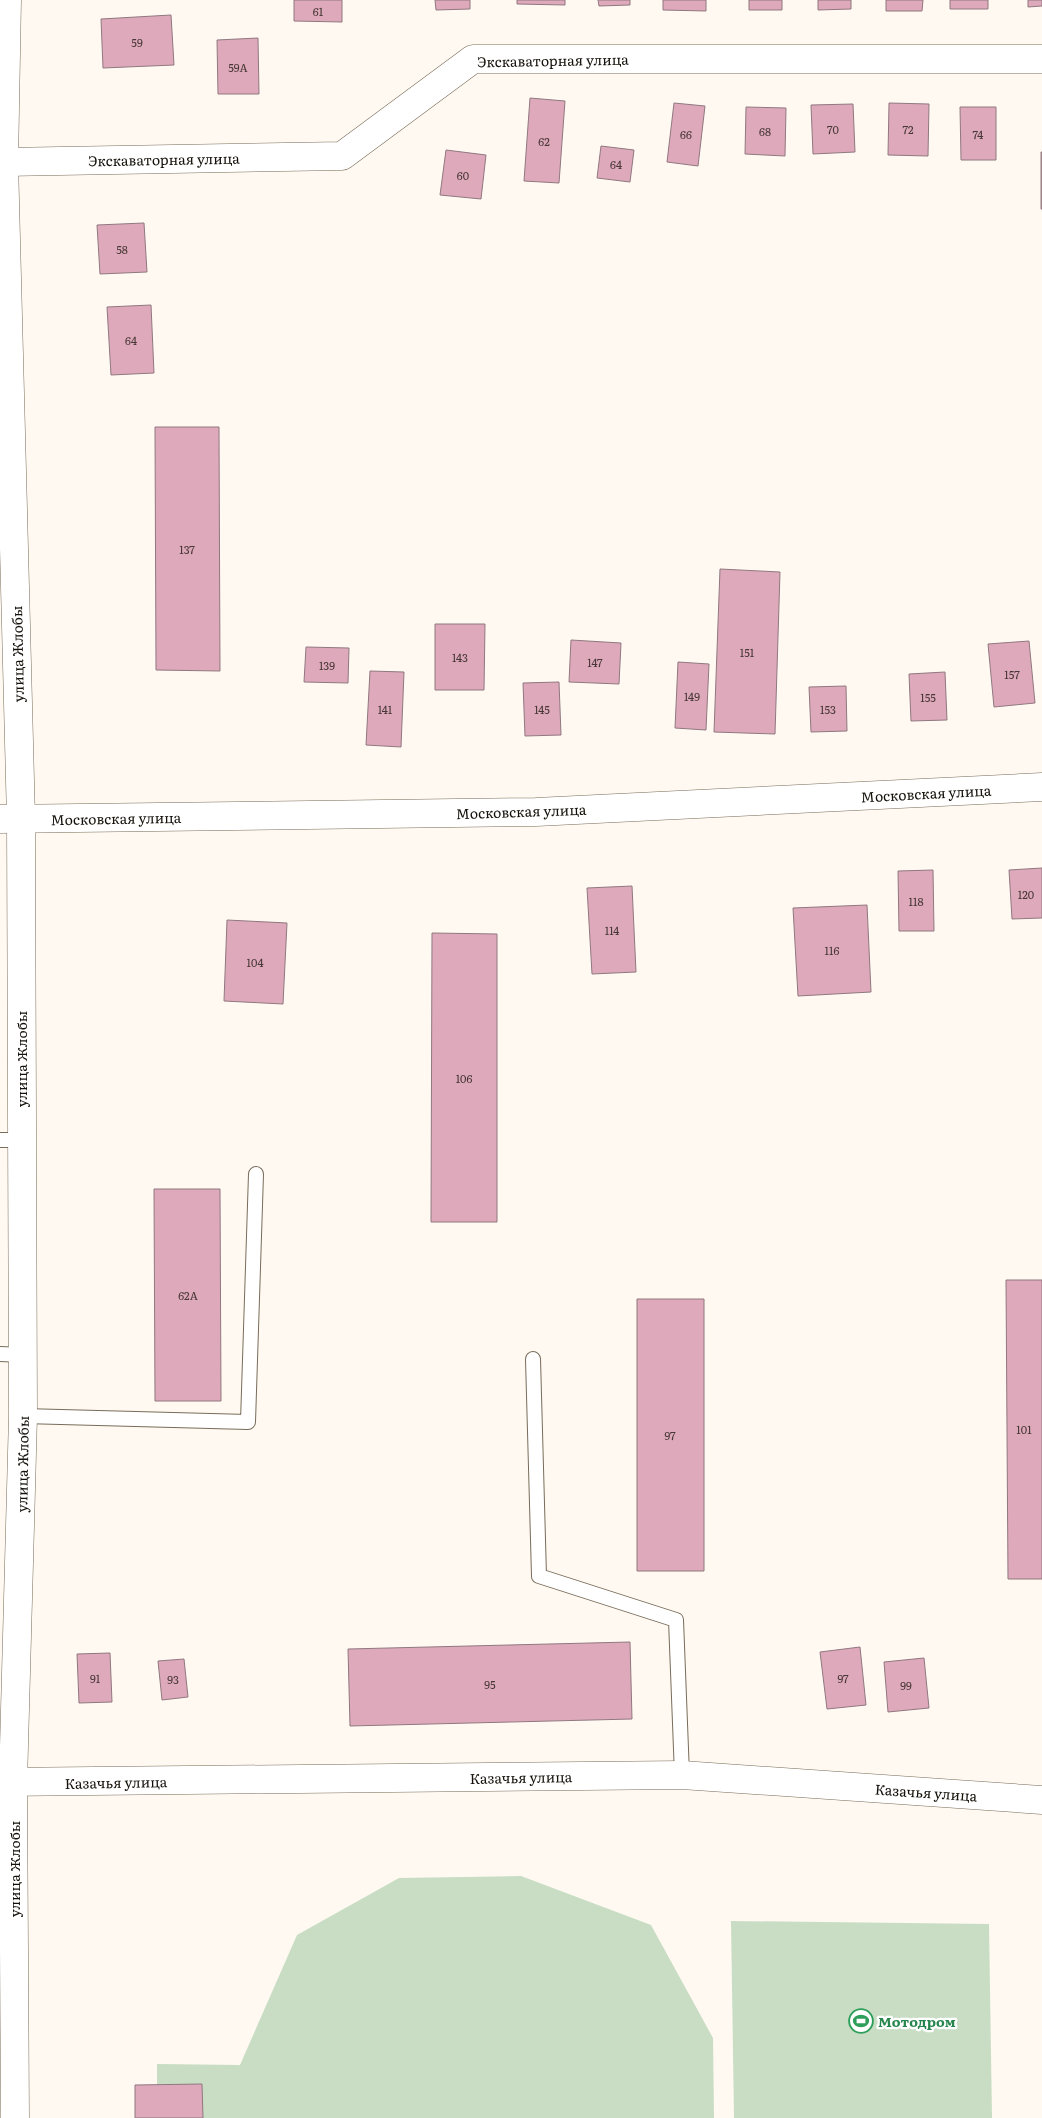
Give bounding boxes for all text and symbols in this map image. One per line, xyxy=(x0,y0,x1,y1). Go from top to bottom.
house number: 61 xyxy=(313,3,324,19)
house number: 59 xyxy=(131,34,143,50)
street label: Экскаваторная улица xyxy=(477,49,629,71)
house number: 59А xyxy=(228,59,248,75)
house number: 70 xyxy=(827,121,839,137)
house number: 72 xyxy=(902,121,914,137)
house number: 68 xyxy=(759,123,771,139)
house number: 66 xyxy=(680,126,692,142)
house number: 74 xyxy=(973,126,983,142)
house number: 62 xyxy=(538,133,550,149)
street label: Экскаваторная улица xyxy=(88,148,240,170)
house number: 64 xyxy=(610,156,622,172)
house number: 60 xyxy=(457,167,469,183)
house number: 58 xyxy=(116,241,128,257)
house number: 64 xyxy=(125,332,137,348)
house number: 137 xyxy=(179,541,195,557)
street label: улица Жлобы xyxy=(6,606,28,702)
house number: 151 xyxy=(740,644,755,660)
house number: 143 xyxy=(452,649,468,665)
house number: 147 xyxy=(587,654,603,670)
house number: 139 xyxy=(319,657,335,673)
house number: 157 xyxy=(1004,666,1020,682)
house number: 149 xyxy=(684,688,700,704)
house number: 155 xyxy=(920,689,936,705)
house number: 141 xyxy=(378,701,393,717)
house number: 145 xyxy=(534,701,550,717)
house number: 153 xyxy=(820,701,836,717)
street label: Московская улица xyxy=(860,780,992,806)
street label: Московская улица xyxy=(455,799,587,823)
street label: Московская улица xyxy=(51,807,182,829)
house number: 120 xyxy=(1018,886,1034,902)
house number: 118 xyxy=(908,893,924,909)
house number: 114 xyxy=(605,922,619,938)
house number: 116 xyxy=(825,942,840,958)
house number: 104 xyxy=(247,954,263,970)
street label: улица Жлобы xyxy=(11,1011,31,1107)
house number: 106 xyxy=(456,1070,472,1086)
house number: 62А xyxy=(178,1287,198,1303)
street label: улица Жлобы xyxy=(11,1416,33,1512)
house number: 101 xyxy=(1016,1421,1032,1437)
house number: 97 xyxy=(664,1427,676,1443)
house number: 91 xyxy=(90,1670,101,1686)
house number: 97 xyxy=(837,1670,849,1686)
house number: 93 xyxy=(167,1671,179,1687)
house number: 95 xyxy=(484,1676,496,1692)
house number: 99 xyxy=(900,1677,912,1693)
street label: Казачья улица xyxy=(470,1766,573,1788)
street label: Казачья улица xyxy=(65,1771,168,1793)
street label: Казачья улица xyxy=(874,1778,978,1806)
street label: улица Жлобы xyxy=(4,1821,24,1917)
sports icon: Мотодром xyxy=(848,2008,874,2034)
place label: Мотодром xyxy=(878,2011,956,2031)

